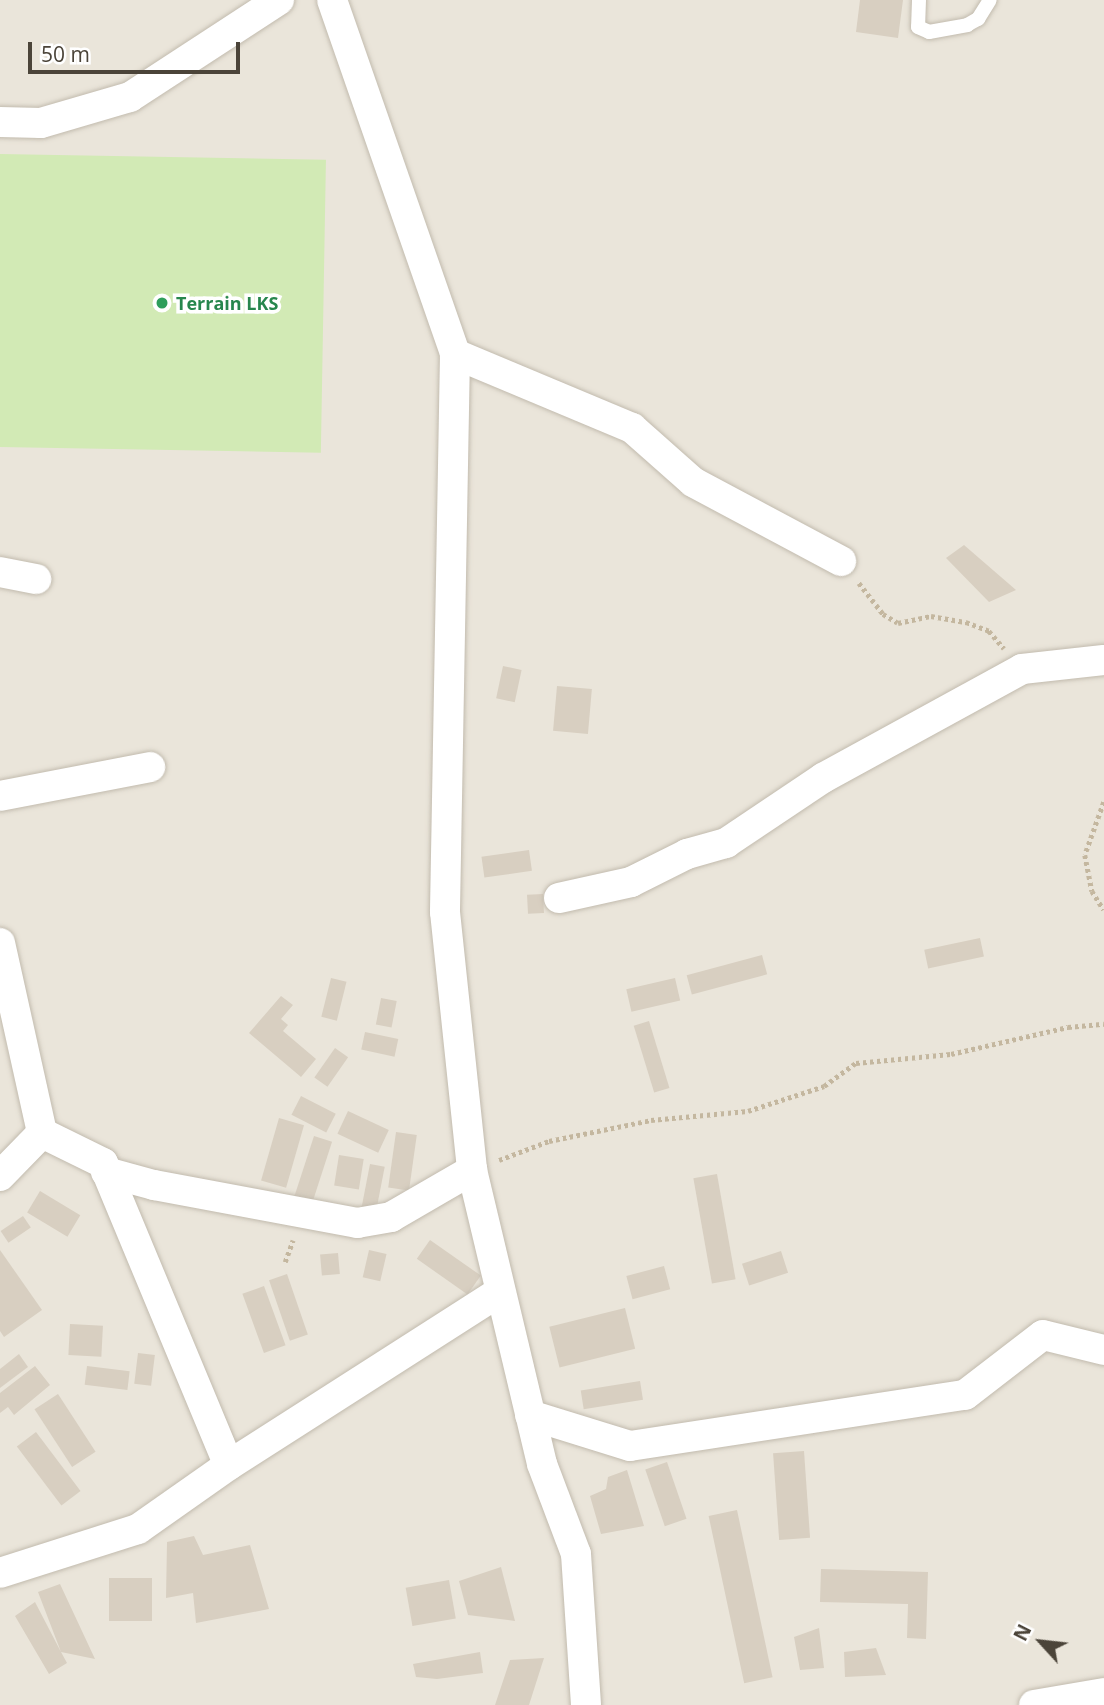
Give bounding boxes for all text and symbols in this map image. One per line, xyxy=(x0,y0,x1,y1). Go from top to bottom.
scale bar xyxy=(32,28,243,72)
text: 50 m xyxy=(41,40,90,68)
place label: Terrain LKS xyxy=(176,292,278,314)
marker: Terrain LKS xyxy=(154,295,170,311)
north arrow xyxy=(1006,1607,1076,1677)
text: N xyxy=(1007,1620,1037,1645)

